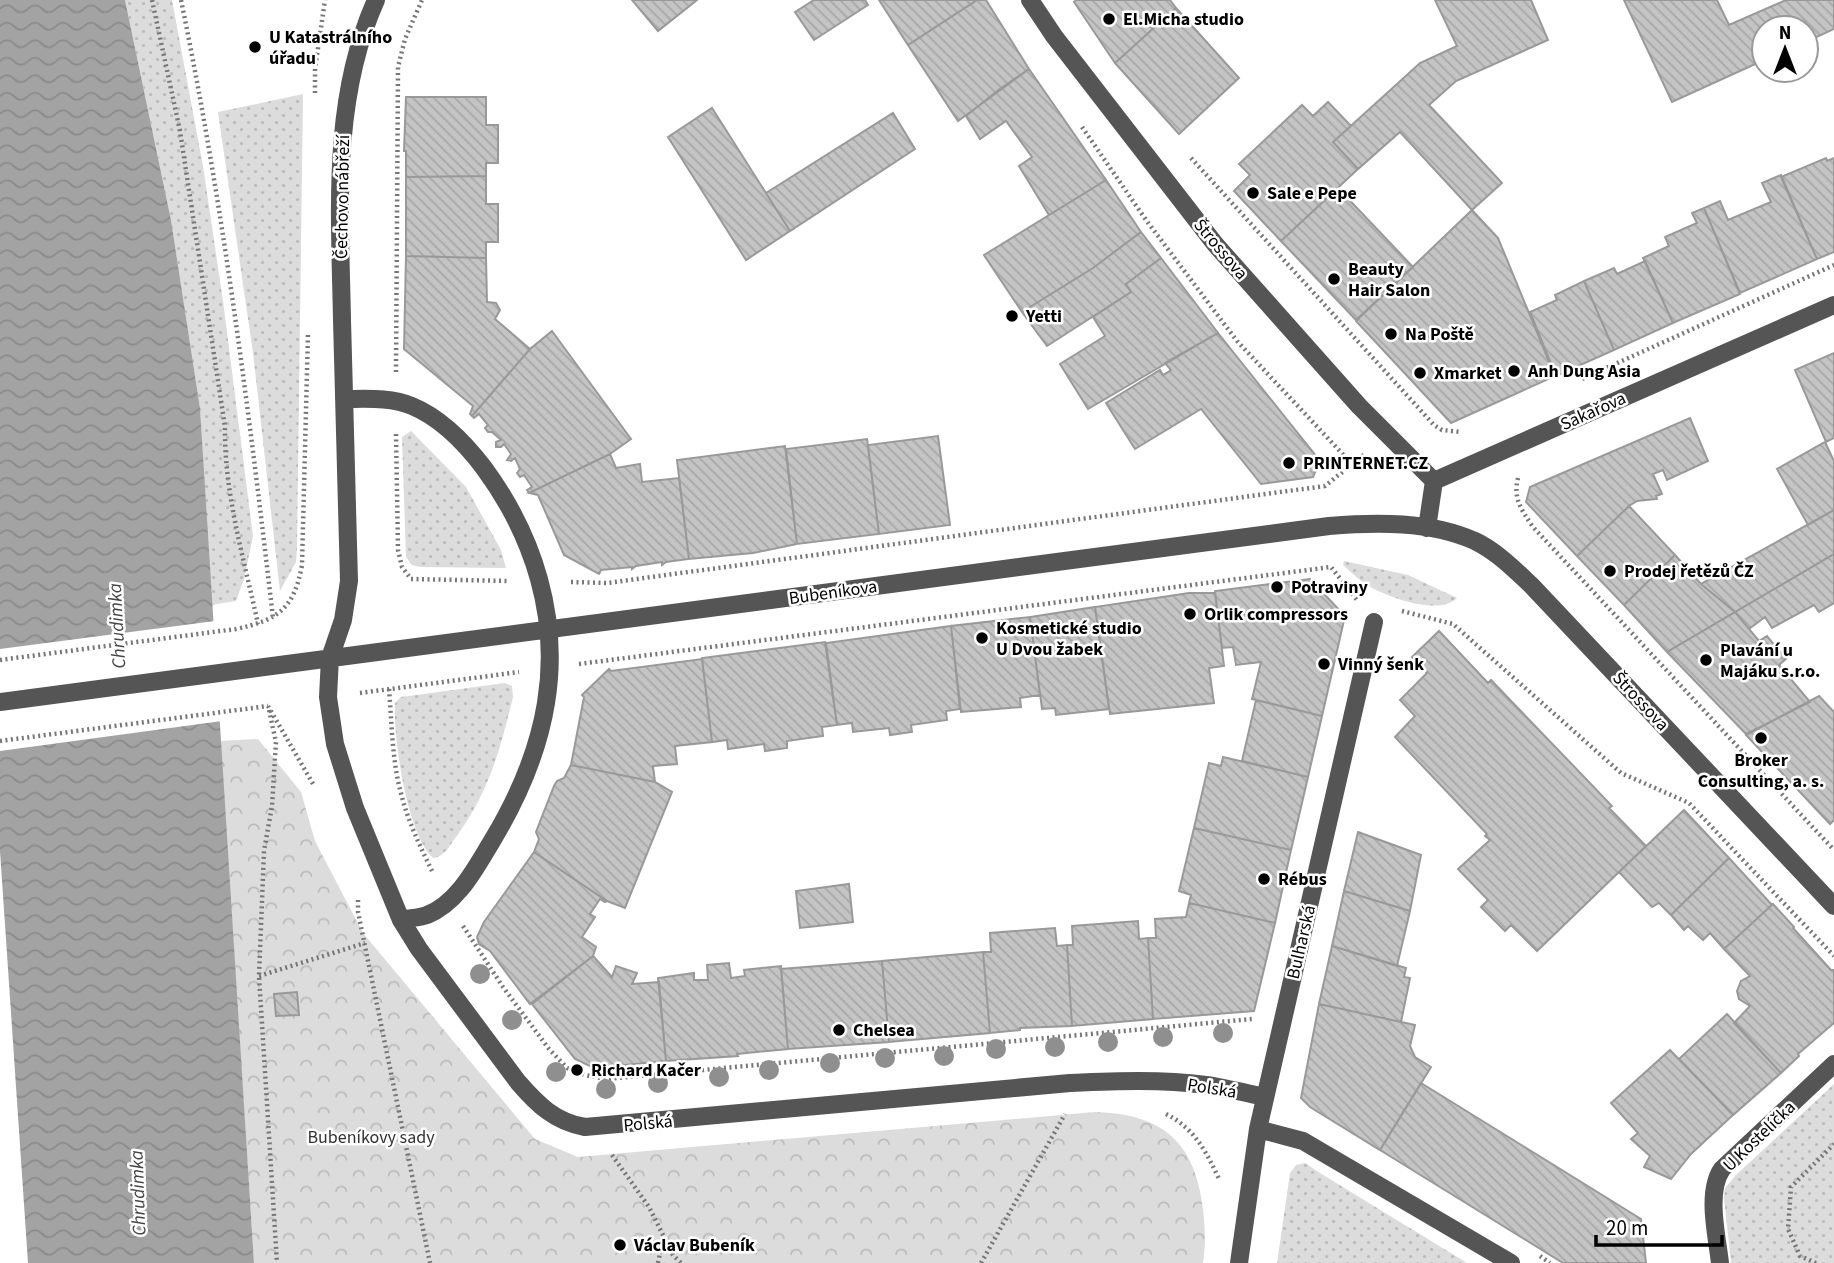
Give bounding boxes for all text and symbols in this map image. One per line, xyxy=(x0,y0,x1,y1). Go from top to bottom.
place label: El.Micha studio xyxy=(1123,7,1244,32)
marker: El.Micha studio xyxy=(1101,11,1117,27)
north arrow xyxy=(1750,14,1820,84)
text: N xyxy=(1779,20,1791,47)
place label: U Katastrálního úřadu xyxy=(269,25,392,71)
marker: U Katastrálního úřadu xyxy=(247,39,263,55)
street label: Čechovo nábřeží xyxy=(329,134,356,259)
place label: Sale e Pepe xyxy=(1267,181,1357,206)
marker: Sale e Pepe xyxy=(1245,185,1261,201)
street label: Štrossova xyxy=(1188,213,1254,285)
place label: Beauty Hair Salon xyxy=(1348,257,1430,303)
marker: Beauty Hair Salon xyxy=(1326,271,1342,287)
place label: Yetti xyxy=(1025,304,1062,329)
marker: Yetti xyxy=(1004,308,1020,324)
place label: Na Poště xyxy=(1405,322,1474,347)
marker: Na Poště xyxy=(1383,326,1399,342)
place label: Anh Dung Asia xyxy=(1527,359,1641,384)
place label: Xmarket xyxy=(1434,361,1502,386)
marker: Anh Dung Asia xyxy=(1506,363,1522,379)
marker: Xmarket xyxy=(1412,365,1428,381)
street label: Sakařova xyxy=(1556,386,1630,437)
place label: PRINTERNET.CZ xyxy=(1303,451,1429,476)
marker: PRINTERNET.CZ xyxy=(1281,455,1297,471)
place label: Prodej řetězů ČZ xyxy=(1624,559,1754,584)
marker: Prodej řetězů ČZ xyxy=(1602,563,1618,579)
street label: Bubeníkova xyxy=(787,574,879,611)
place label: Potraviny xyxy=(1291,575,1369,600)
marker: Potraviny xyxy=(1269,579,1285,595)
water label: Chrudimka xyxy=(102,582,133,669)
place label: Orlik compressors xyxy=(1204,602,1348,627)
marker: Orlik compressors xyxy=(1182,606,1198,622)
place label: Kosmetické studio U Dvou žabek xyxy=(996,616,1142,662)
marker: Kosmetické studio U Dvou žabek xyxy=(974,630,990,646)
place label: Plavání u Majáku s.r.o. xyxy=(1720,638,1820,684)
place label: Vinný šenk xyxy=(1337,652,1424,677)
marker: Plavání u Majáku s.r.o. xyxy=(1698,652,1714,668)
marker: Vinný šenk xyxy=(1316,656,1332,672)
street label: Štrossova xyxy=(1607,666,1675,737)
marker: Broker Consulting, a. s. xyxy=(1753,730,1769,746)
place label: Broker Consulting, a. s. xyxy=(1698,748,1824,794)
place label: Rébus xyxy=(1278,867,1327,892)
marker: Rébus xyxy=(1256,871,1272,887)
street label: Bulharská xyxy=(1281,903,1322,982)
place label: Chelsea xyxy=(853,1018,915,1043)
marker: Chelsea xyxy=(831,1022,847,1038)
place label: Richard Kačer xyxy=(591,1058,702,1083)
marker: Richard Kačer xyxy=(569,1062,585,1078)
street label: Polská xyxy=(1186,1072,1238,1105)
street label: U Kostelíčka xyxy=(1718,1095,1801,1177)
street label: Polská xyxy=(622,1109,674,1138)
park label: Bubeníkovy sady xyxy=(307,1125,435,1150)
water label: Chrudimka xyxy=(124,1150,153,1236)
scale bar xyxy=(1596,1204,1722,1248)
text: 20 m xyxy=(1606,1213,1648,1243)
place label: Václav Bubeník xyxy=(633,1233,755,1258)
marker: Václav Bubeník xyxy=(612,1237,628,1253)

